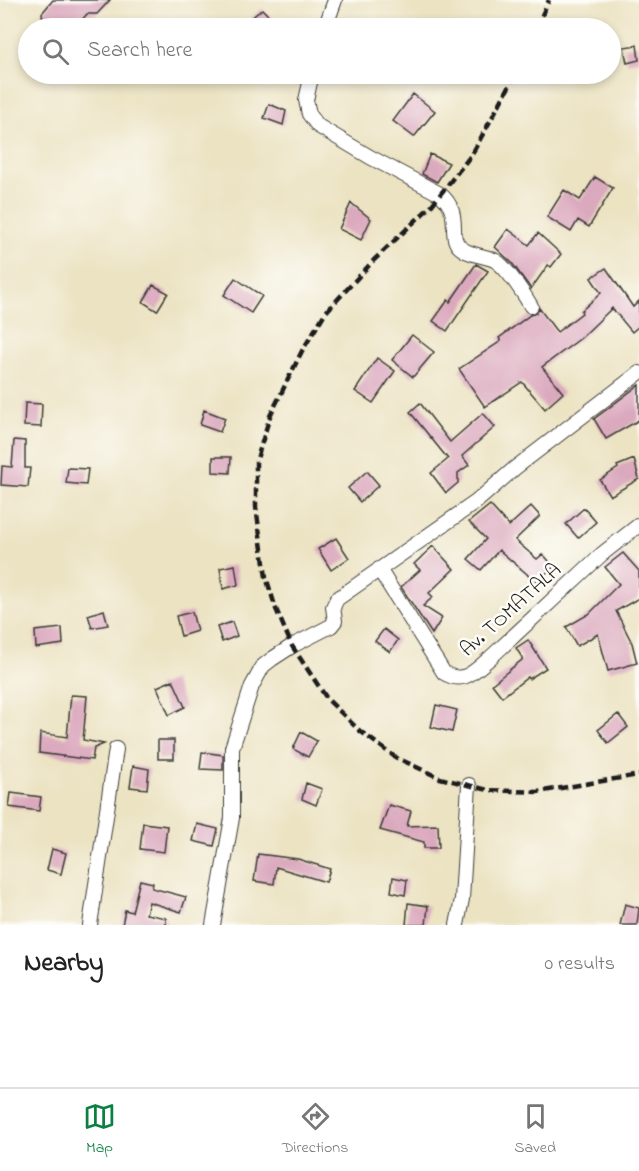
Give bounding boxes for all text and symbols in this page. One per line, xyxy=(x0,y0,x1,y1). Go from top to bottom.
search box xyxy=(18,18,621,84)
icon: search xyxy=(39,35,72,68)
text: Search here xyxy=(87,35,192,67)
street label: Av. TOMATALA xyxy=(454,557,569,664)
text: Nearby xyxy=(24,945,103,983)
text: 0 results xyxy=(544,950,615,979)
tab: Map xyxy=(83,1100,116,1160)
tab: Directions xyxy=(282,1100,348,1160)
tab: Saved xyxy=(514,1100,556,1160)

